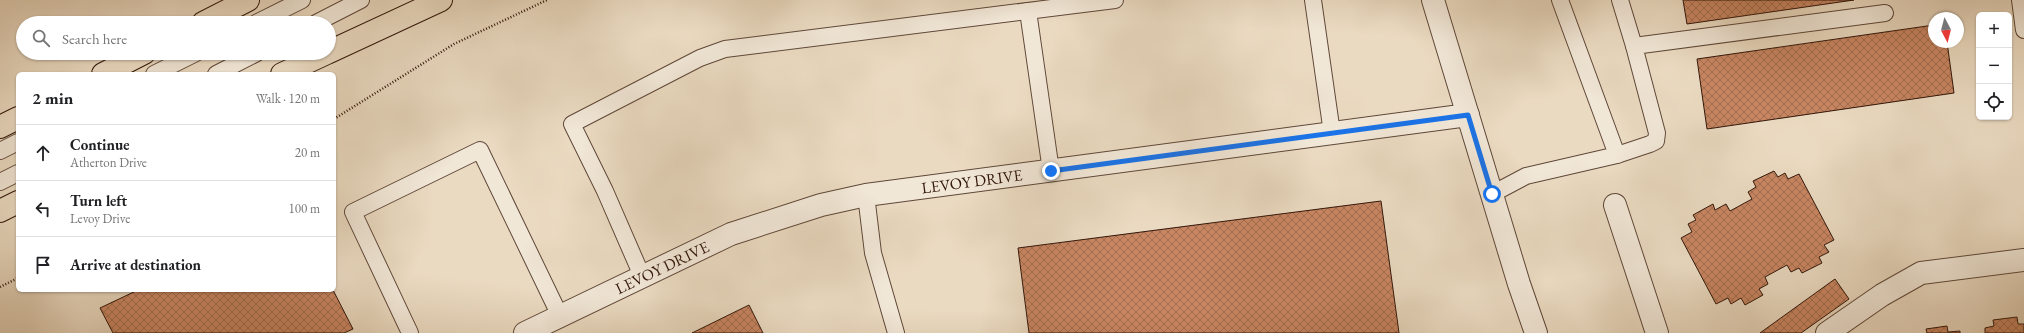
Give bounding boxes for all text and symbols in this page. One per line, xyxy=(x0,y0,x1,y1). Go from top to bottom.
north arrow xyxy=(1928,12,1964,48)
map controls xyxy=(1976,12,2012,120)
button: + xyxy=(1976,12,2012,48)
search box xyxy=(16,16,336,60)
icon: search xyxy=(30,27,52,49)
text: Search here xyxy=(62,29,127,48)
button: − xyxy=(1976,48,2012,84)
button: locate xyxy=(1976,84,2012,120)
text: 2 min xyxy=(32,87,73,109)
text: Walk · 120 m xyxy=(256,90,320,107)
text: Continue xyxy=(70,135,130,154)
icon: ahead xyxy=(32,142,54,164)
text: 20 m xyxy=(295,144,320,161)
text: Atherton Drive xyxy=(70,154,147,171)
route end xyxy=(1042,162,1060,180)
street label: LEVOY DRIVE xyxy=(920,164,1024,198)
route start xyxy=(1483,185,1501,203)
text: Turn left xyxy=(70,191,127,210)
icon: left xyxy=(32,198,54,220)
text: 100 m xyxy=(289,200,320,217)
text: Levoy Drive xyxy=(70,210,130,227)
street label: LEVOY DRIVE xyxy=(612,236,712,299)
icon: arrive xyxy=(32,254,54,276)
text: Arrive at destination xyxy=(70,255,201,274)

